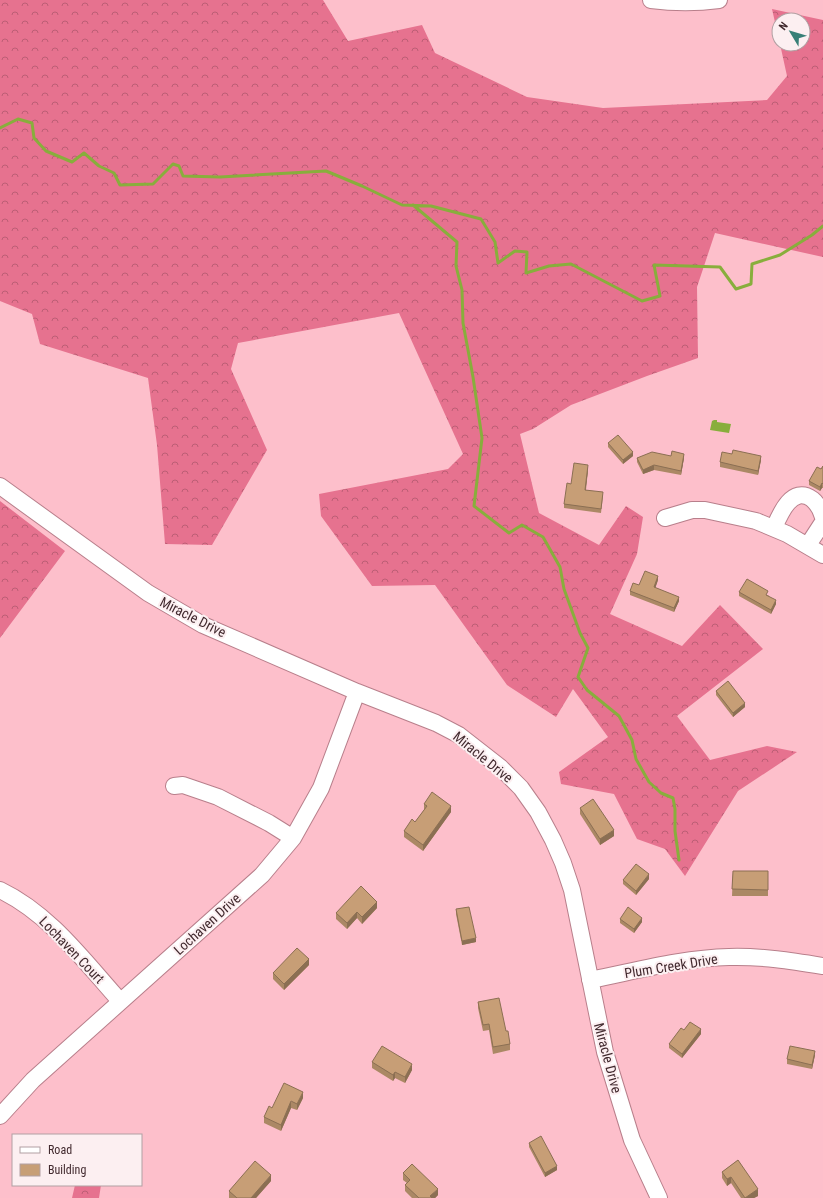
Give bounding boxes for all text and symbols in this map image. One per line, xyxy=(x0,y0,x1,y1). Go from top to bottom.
north arrow xyxy=(771,12,811,52)
text: N xyxy=(776,19,791,33)
street label: Miracle Drive xyxy=(157,594,229,641)
street label: Miracle Drive xyxy=(450,728,516,786)
street label: Lochaven Drive xyxy=(170,890,244,958)
street label: Lochaven Court xyxy=(36,913,108,987)
street label: Plum Creek Drive xyxy=(623,951,719,981)
street label: Miracle Drive xyxy=(591,1021,625,1095)
legend xyxy=(12,1134,142,1186)
text: Road xyxy=(48,1143,72,1157)
text: Building xyxy=(48,1163,86,1177)

